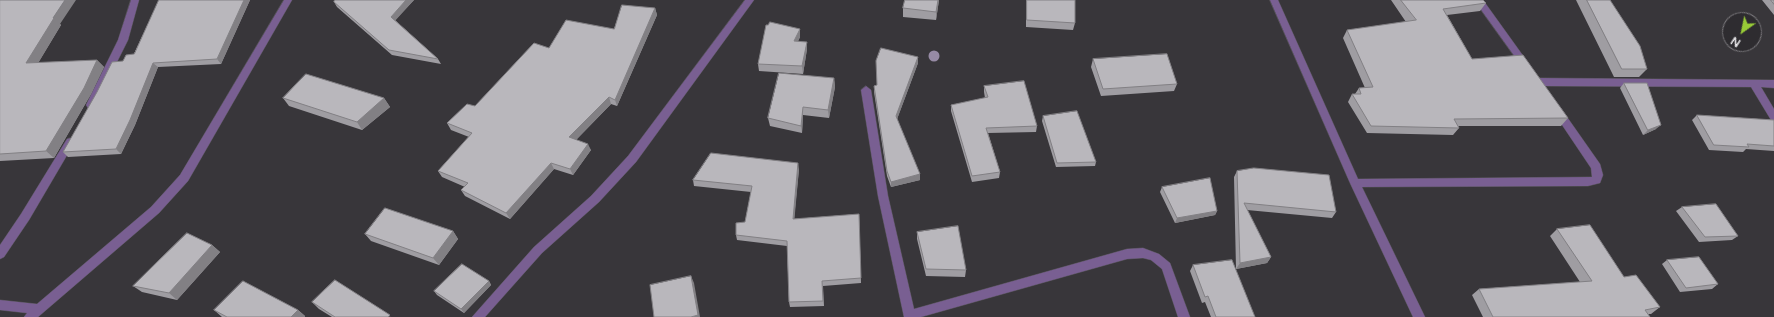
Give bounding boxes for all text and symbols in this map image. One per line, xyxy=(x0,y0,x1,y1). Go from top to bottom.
north arrow xyxy=(1722,12,1762,52)
text: N xyxy=(1728,34,1743,50)

